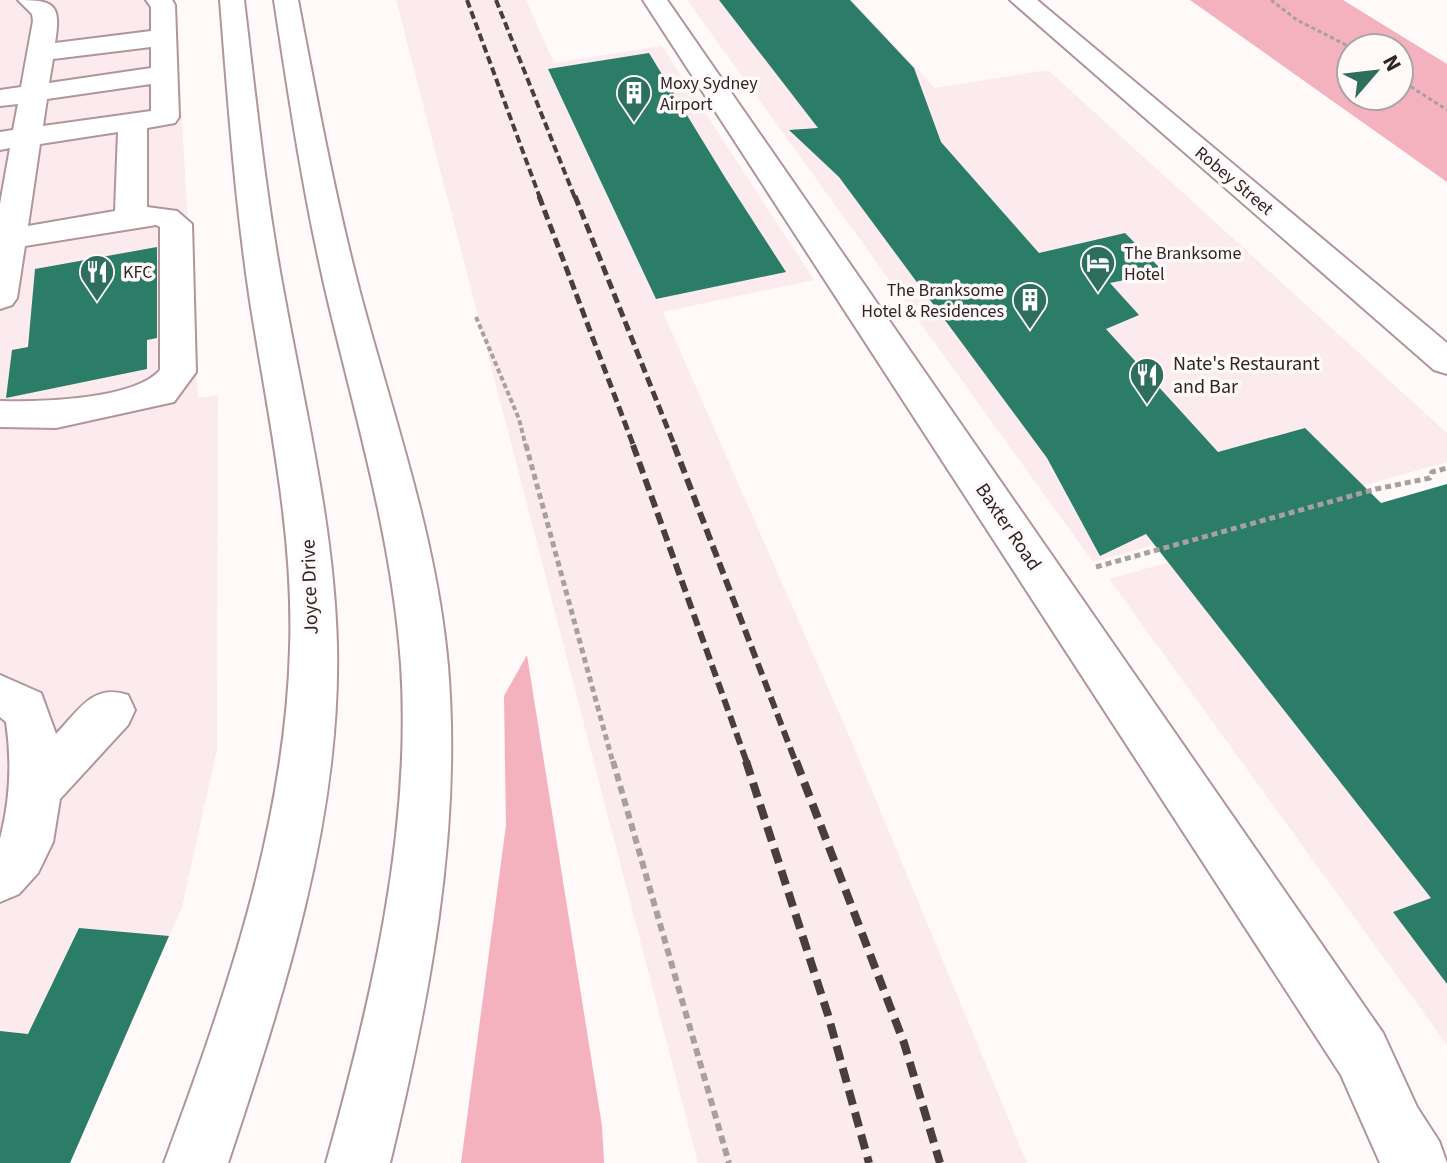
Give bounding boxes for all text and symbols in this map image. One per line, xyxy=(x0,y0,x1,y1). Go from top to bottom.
north arrow xyxy=(1335,32,1415,112)
text: N xyxy=(1374,49,1409,77)
place label: Moxy Sydney Airport xyxy=(660,71,758,117)
building icon: Moxy Sydney Airport xyxy=(615,74,653,124)
street label: Robey Street xyxy=(1189,141,1279,221)
place label: The Branksome Hotel xyxy=(1124,241,1241,287)
hotel icon: The Branksome Hotel xyxy=(1079,244,1117,294)
restaurant icon: KFC xyxy=(78,253,116,303)
place label: KFC xyxy=(123,260,152,285)
place label: The Branksome Hotel & Residences xyxy=(861,278,1004,324)
building icon: The Branksome Hotel & Residences xyxy=(1011,281,1049,331)
place label: Nate's Restaurant and Bar xyxy=(1173,350,1320,401)
restaurant icon: Nate's Restaurant and Bar xyxy=(1128,356,1166,406)
street label: Baxter Road xyxy=(968,477,1048,577)
street label: Joyce Drive xyxy=(294,539,326,635)

